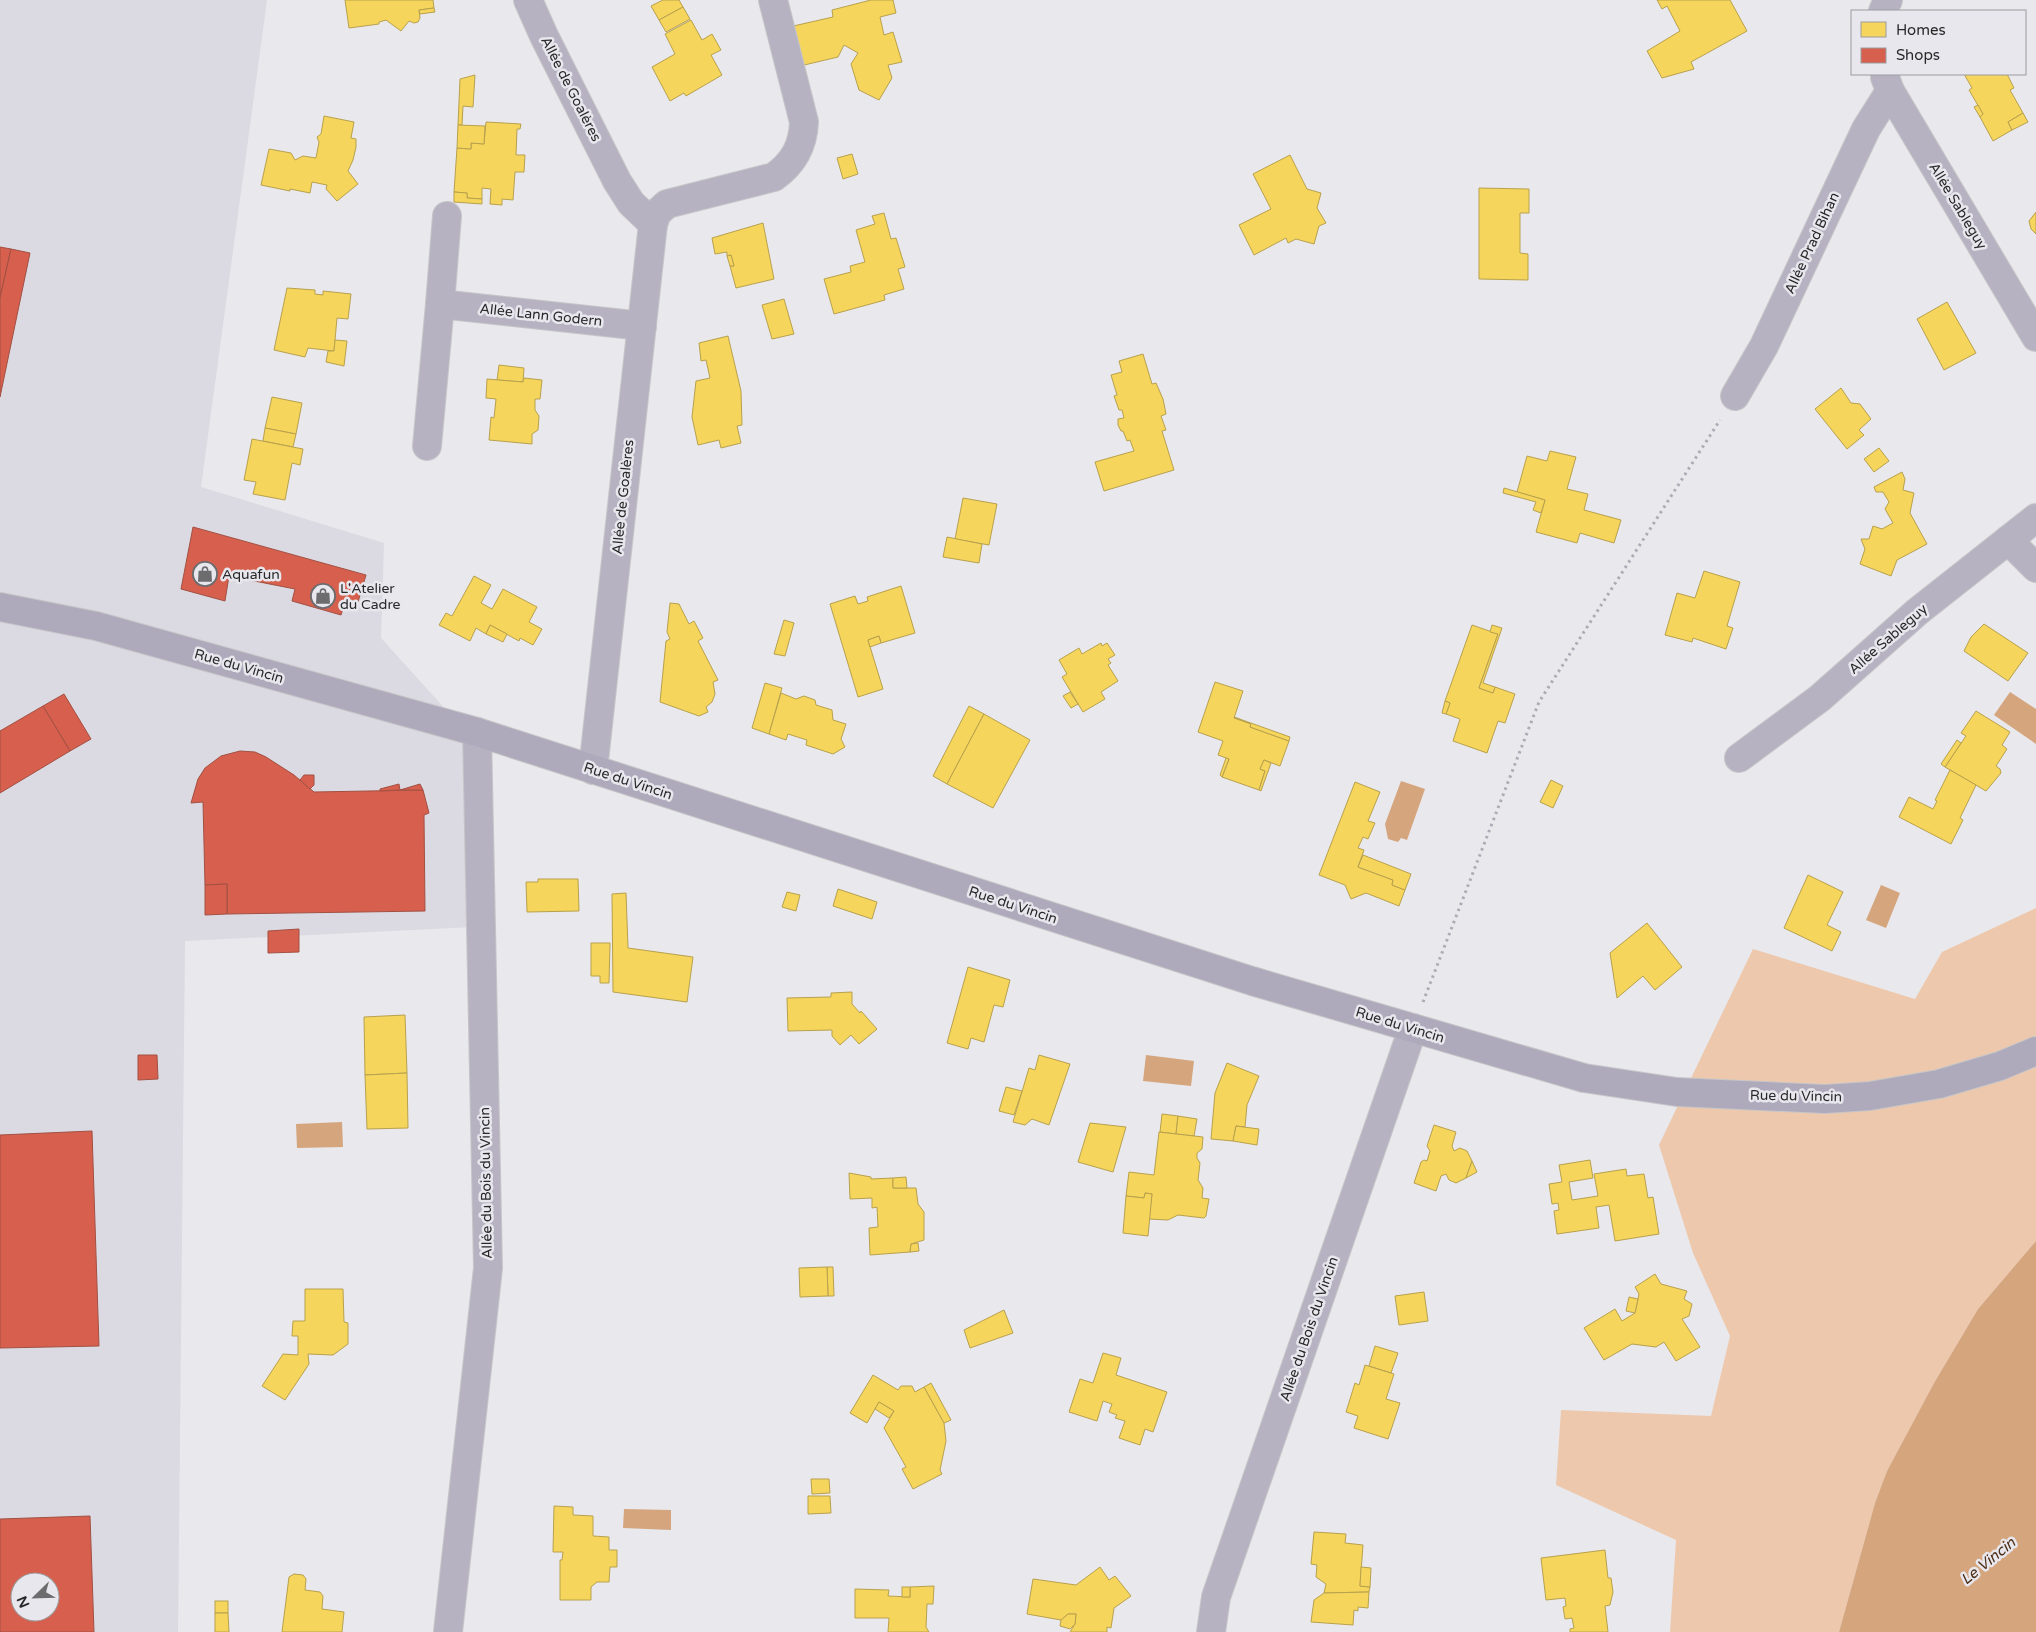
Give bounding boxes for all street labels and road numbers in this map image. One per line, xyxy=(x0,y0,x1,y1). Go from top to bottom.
street label: Allée de Goalères xyxy=(537,34,605,145)
street label: Allée Sableguy xyxy=(1925,159,1991,253)
street label: Allée Prad Bihan xyxy=(1781,190,1843,296)
street label: Allée Lann Godern xyxy=(479,300,603,330)
street label: Allée de Goalères xyxy=(609,438,638,555)
street label: Allée Sableguy xyxy=(1845,600,1931,678)
street label: Rue du Vincin xyxy=(192,645,286,687)
street label: Rue du Vincin xyxy=(582,759,674,803)
street label: Rue du Vincin xyxy=(967,883,1059,927)
street label: Rue du Vincin xyxy=(1353,1003,1447,1047)
street label: Rue du Vincin xyxy=(1750,1087,1842,1105)
street label: Allée du Bois du Vincin xyxy=(476,1107,496,1259)
street label: Allée du Bois du Vincin xyxy=(1276,1254,1342,1404)

